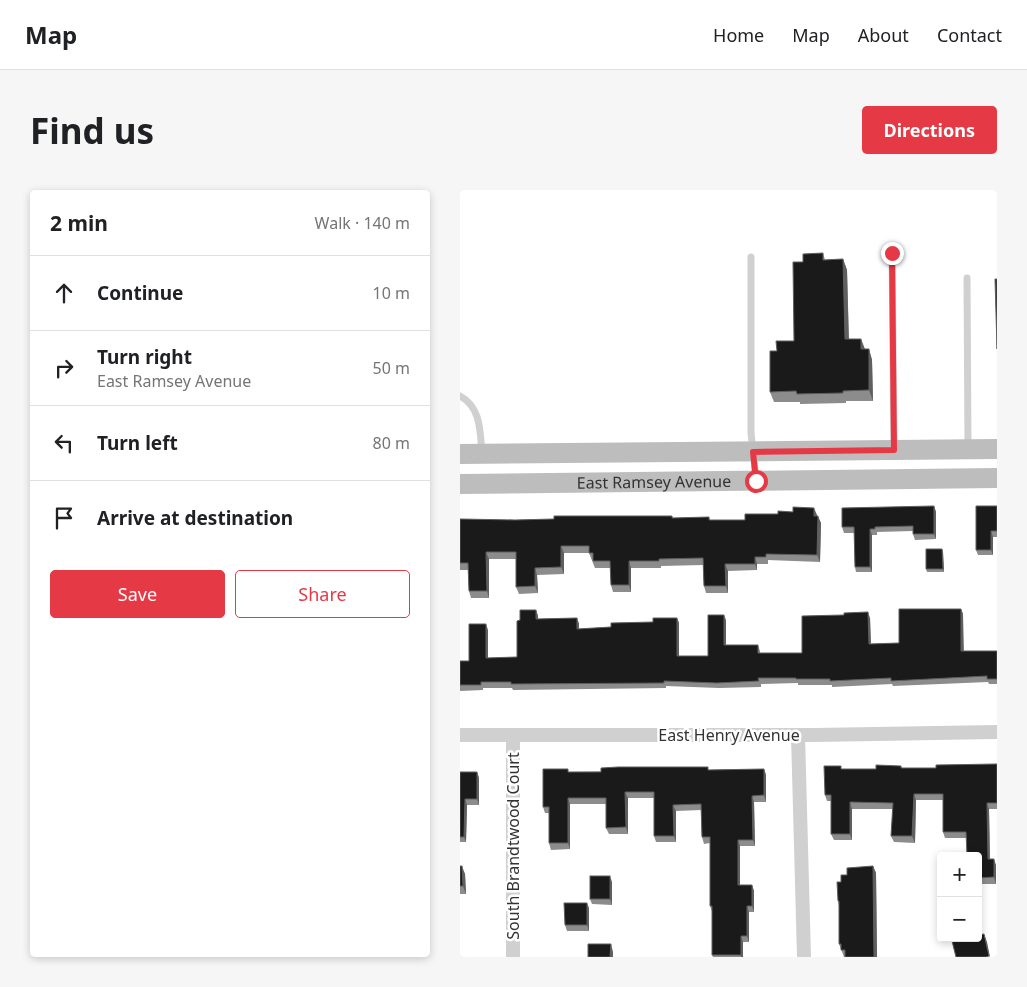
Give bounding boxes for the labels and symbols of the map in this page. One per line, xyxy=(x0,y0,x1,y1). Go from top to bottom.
route end xyxy=(881,242,904,265)
street label: East Ramsey Avenue xyxy=(577,470,731,494)
route start xyxy=(745,470,768,493)
street label: East Henry Avenue xyxy=(658,724,800,746)
street label: South Brandtwood Court xyxy=(502,752,524,940)

